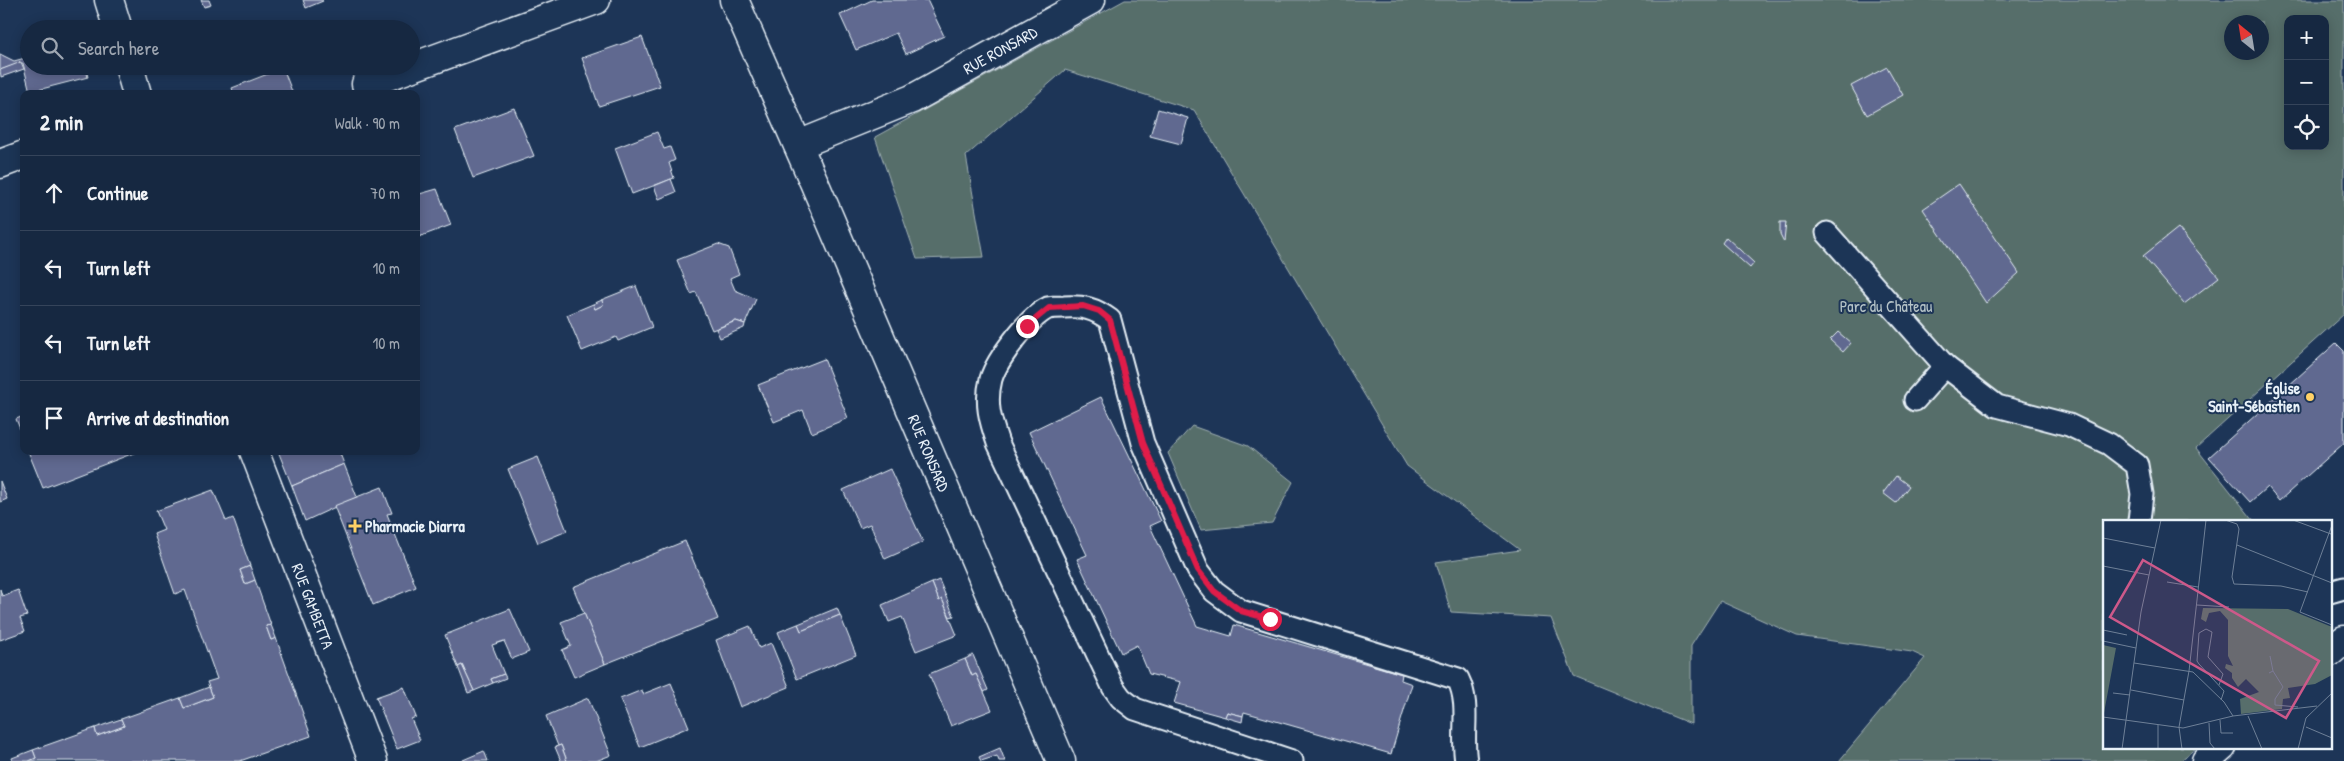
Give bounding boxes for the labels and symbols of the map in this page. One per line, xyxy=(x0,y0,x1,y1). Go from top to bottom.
north arrow xyxy=(2224,15,2269,60)
street label: RUE RONSARD xyxy=(959,20,1041,79)
park label: Parc du Château xyxy=(1840,295,1933,317)
route end xyxy=(1016,315,1039,338)
place label: Église Saint-Sébastien xyxy=(2208,377,2301,417)
marker: Église Saint-Sébastien xyxy=(2304,391,2316,403)
street label: RUE RONSARD xyxy=(903,411,955,495)
place label: Pharmacie Diarra xyxy=(365,515,466,537)
marker: Pharmacie Diarra xyxy=(349,520,361,532)
inset map xyxy=(2103,520,2332,748)
street label: RUE GAMBETTA xyxy=(287,560,339,652)
route start xyxy=(1259,608,1282,631)

